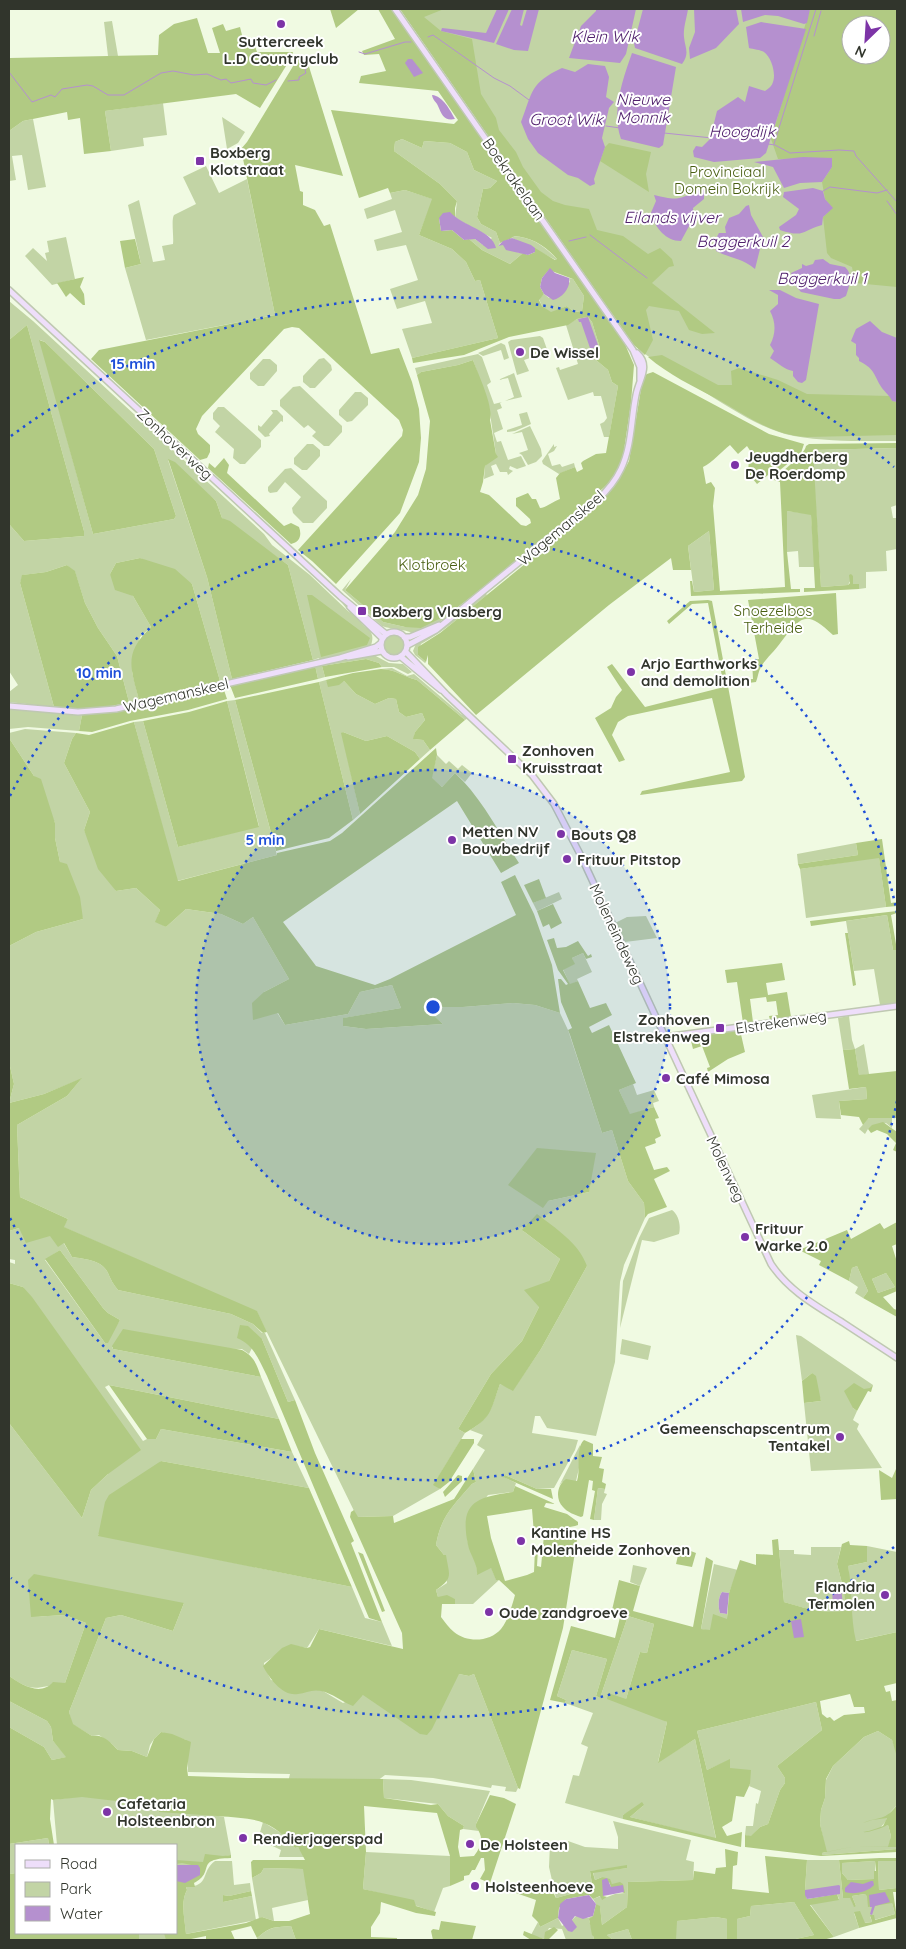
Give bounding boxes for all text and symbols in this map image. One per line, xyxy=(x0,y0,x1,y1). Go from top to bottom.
north arrow xyxy=(841,15,891,65)
marker: Suttercreek L.D Countryclub xyxy=(275,18,287,30)
water label: Klein Wik xyxy=(571,26,640,46)
place label: Suttercreek L.D Countryclub xyxy=(224,32,338,68)
text: N xyxy=(852,41,869,62)
water label: Nieuwe Monnik xyxy=(616,89,671,127)
water label: Groot Wik xyxy=(529,109,604,129)
water label: Hoogdijk xyxy=(709,121,777,141)
street label: Boekrakelaan xyxy=(479,134,549,224)
place label: Boxberg Klotstraat xyxy=(210,143,284,179)
marker: Boxberg Klotstraat xyxy=(194,155,206,167)
park label: Provinciaal Domein Bokrijk xyxy=(674,162,780,198)
water label: Eilands vijver xyxy=(624,207,722,227)
water label: Baggerkuil 2 xyxy=(697,231,791,251)
water label: Baggerkuil 1 xyxy=(777,268,868,288)
place label: De Wissel xyxy=(530,343,599,362)
marker: De Wissel xyxy=(514,346,526,358)
text: 15 min xyxy=(111,354,156,373)
street label: Zonhoverweg xyxy=(133,404,217,484)
place label: Jeugdherberg De Roerdomp xyxy=(745,447,848,483)
marker: Jeugdherberg De Roerdomp xyxy=(729,459,741,471)
street label: Wagemanskeel xyxy=(514,486,608,570)
park label: Klotbroek xyxy=(398,555,466,574)
park label: Snoezelbos Terheide xyxy=(734,601,812,637)
place label: Boxberg Vlasberg xyxy=(372,602,502,621)
marker: Boxberg Vlasberg xyxy=(356,605,368,617)
place label: Arjo Earthworks and demolition xyxy=(641,654,757,690)
text: 10 min xyxy=(76,663,122,682)
marker: Arjo Earthworks and demolition xyxy=(625,666,637,678)
street label: Wagemanskeel xyxy=(121,674,231,716)
place label: Zonhoven Kruisstraat xyxy=(522,741,603,777)
marker: Zonhoven Kruisstraat xyxy=(506,753,518,765)
place label: Metten NV Bouwbedrijf xyxy=(462,822,550,858)
place label: Bouts Q8 xyxy=(571,825,636,844)
marker: Bouts Q8 xyxy=(555,828,567,840)
text: 5 min xyxy=(245,830,285,849)
marker: Metten NV Bouwbedrijf xyxy=(446,834,458,846)
place label: Frituur Pitstop xyxy=(577,850,681,869)
marker: Frituur Pitstop xyxy=(561,853,573,865)
street label: Moleneindeweg xyxy=(585,881,649,987)
centre of rings xyxy=(424,998,442,1016)
street label: Elstrekenweg xyxy=(734,1006,828,1038)
place label: Zonhoven Elstrekenweg xyxy=(613,1010,710,1046)
marker: Zonhoven Elstrekenweg xyxy=(714,1022,726,1034)
place label: Café Mimosa xyxy=(676,1069,770,1088)
marker: Café Mimosa xyxy=(660,1072,672,1084)
street label: Molenweg xyxy=(702,1133,750,1205)
place label: Frituur Warke 2.0 xyxy=(755,1219,828,1255)
marker: Frituur Warke 2.0 xyxy=(739,1231,751,1243)
place label: Gemeenschapscentrum Tentakel xyxy=(659,1419,830,1455)
marker: Gemeenschapscentrum Tentakel xyxy=(834,1431,846,1443)
place label: Kantine HS Molenheide Zonhoven xyxy=(531,1523,690,1559)
marker: Kantine HS Molenheide Zonhoven xyxy=(515,1535,527,1547)
place label: Flandria Termolen xyxy=(807,1577,875,1613)
marker: Flandria Termolen xyxy=(879,1589,891,1601)
place label: Oude zandgroeve xyxy=(499,1603,628,1622)
marker: Oude zandgroeve xyxy=(483,1606,495,1618)
place label: Cafetaria Holsteenbron xyxy=(117,1794,215,1830)
marker: Cafetaria Holsteenbron xyxy=(101,1806,113,1818)
place label: Rendierjagerspad xyxy=(253,1829,383,1848)
marker: Rendierjagerspad xyxy=(237,1832,249,1844)
place label: De Holsteen xyxy=(480,1835,568,1854)
marker: De Holsteen xyxy=(464,1838,476,1850)
legend xyxy=(15,1844,178,1934)
text: Road xyxy=(60,1854,97,1873)
place label: Holsteenhoeve xyxy=(485,1877,593,1896)
text: Park xyxy=(60,1879,92,1898)
marker: Holsteenhoeve xyxy=(469,1880,481,1892)
text: Water xyxy=(60,1904,103,1923)

